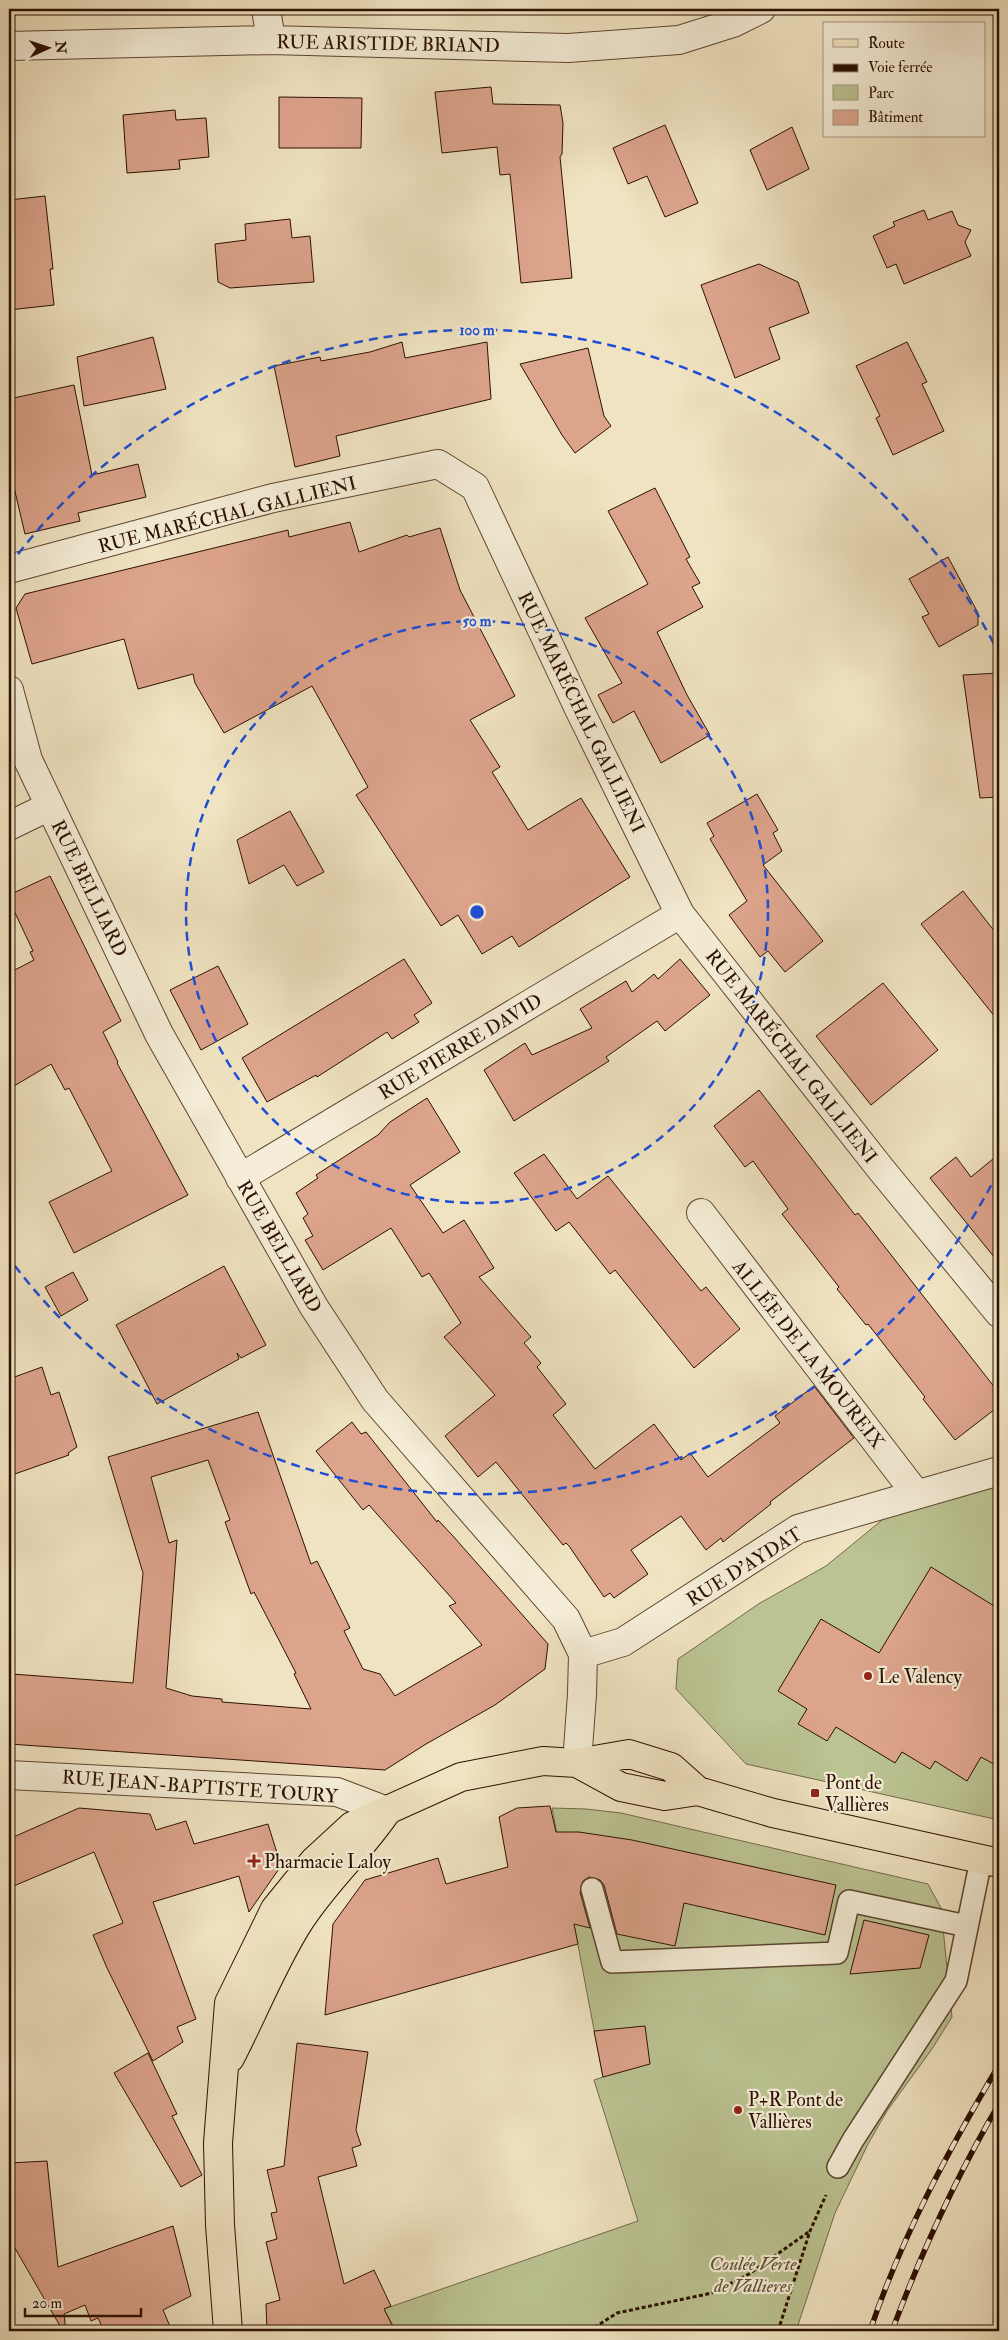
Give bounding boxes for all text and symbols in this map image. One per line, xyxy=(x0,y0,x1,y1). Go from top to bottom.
north arrow xyxy=(22,22,72,72)
legend xyxy=(823,22,986,138)
street label: RUE ARISTIDE BRIAND xyxy=(276,30,500,58)
text: Route xyxy=(868,34,905,53)
text: N xyxy=(52,40,69,55)
text: Voie ferrée xyxy=(868,58,933,77)
text: Parc xyxy=(868,84,894,103)
text: Bâtiment xyxy=(868,108,923,127)
text: 100 m xyxy=(459,321,495,340)
street label: RUE MARÉCHAL GALLIENI xyxy=(95,469,359,559)
street label: RUE MARÉCHAL GALLIENI xyxy=(512,587,652,837)
text: 50 m xyxy=(463,612,492,631)
street label: RUE BELLIARD xyxy=(46,816,133,961)
centre of rings xyxy=(468,903,486,921)
street label: RUE MARÉCHAL GALLIENI xyxy=(700,943,884,1169)
street label: RUE PIERRE DAVID xyxy=(374,988,547,1105)
street label: RUE BELLIARD xyxy=(231,1176,327,1317)
street label: ALLÉE DE LA MOUREIX xyxy=(726,1253,891,1454)
street label: RUE D'AYDAT xyxy=(682,1522,807,1612)
place label: Le Valency xyxy=(878,1665,962,1689)
marker: Le Valency xyxy=(862,1670,874,1682)
street label: RUE JEAN-BAPTISTE TOURY xyxy=(61,1765,340,1809)
place label: Pont de Vallières xyxy=(825,1771,889,1817)
marker: Pont de Vallières xyxy=(809,1787,821,1799)
place label: Pharmacie Laloy xyxy=(264,1850,392,1874)
marker: Pharmacie Laloy xyxy=(248,1855,260,1867)
place label: P+R Pont de Vallières xyxy=(748,2088,843,2134)
marker: P+R Pont de Vallières xyxy=(732,2104,744,2116)
park label: Coulée Verte de Vallieres xyxy=(710,2252,797,2298)
scale bar xyxy=(25,2285,141,2317)
text: 20 m xyxy=(32,2294,62,2313)

